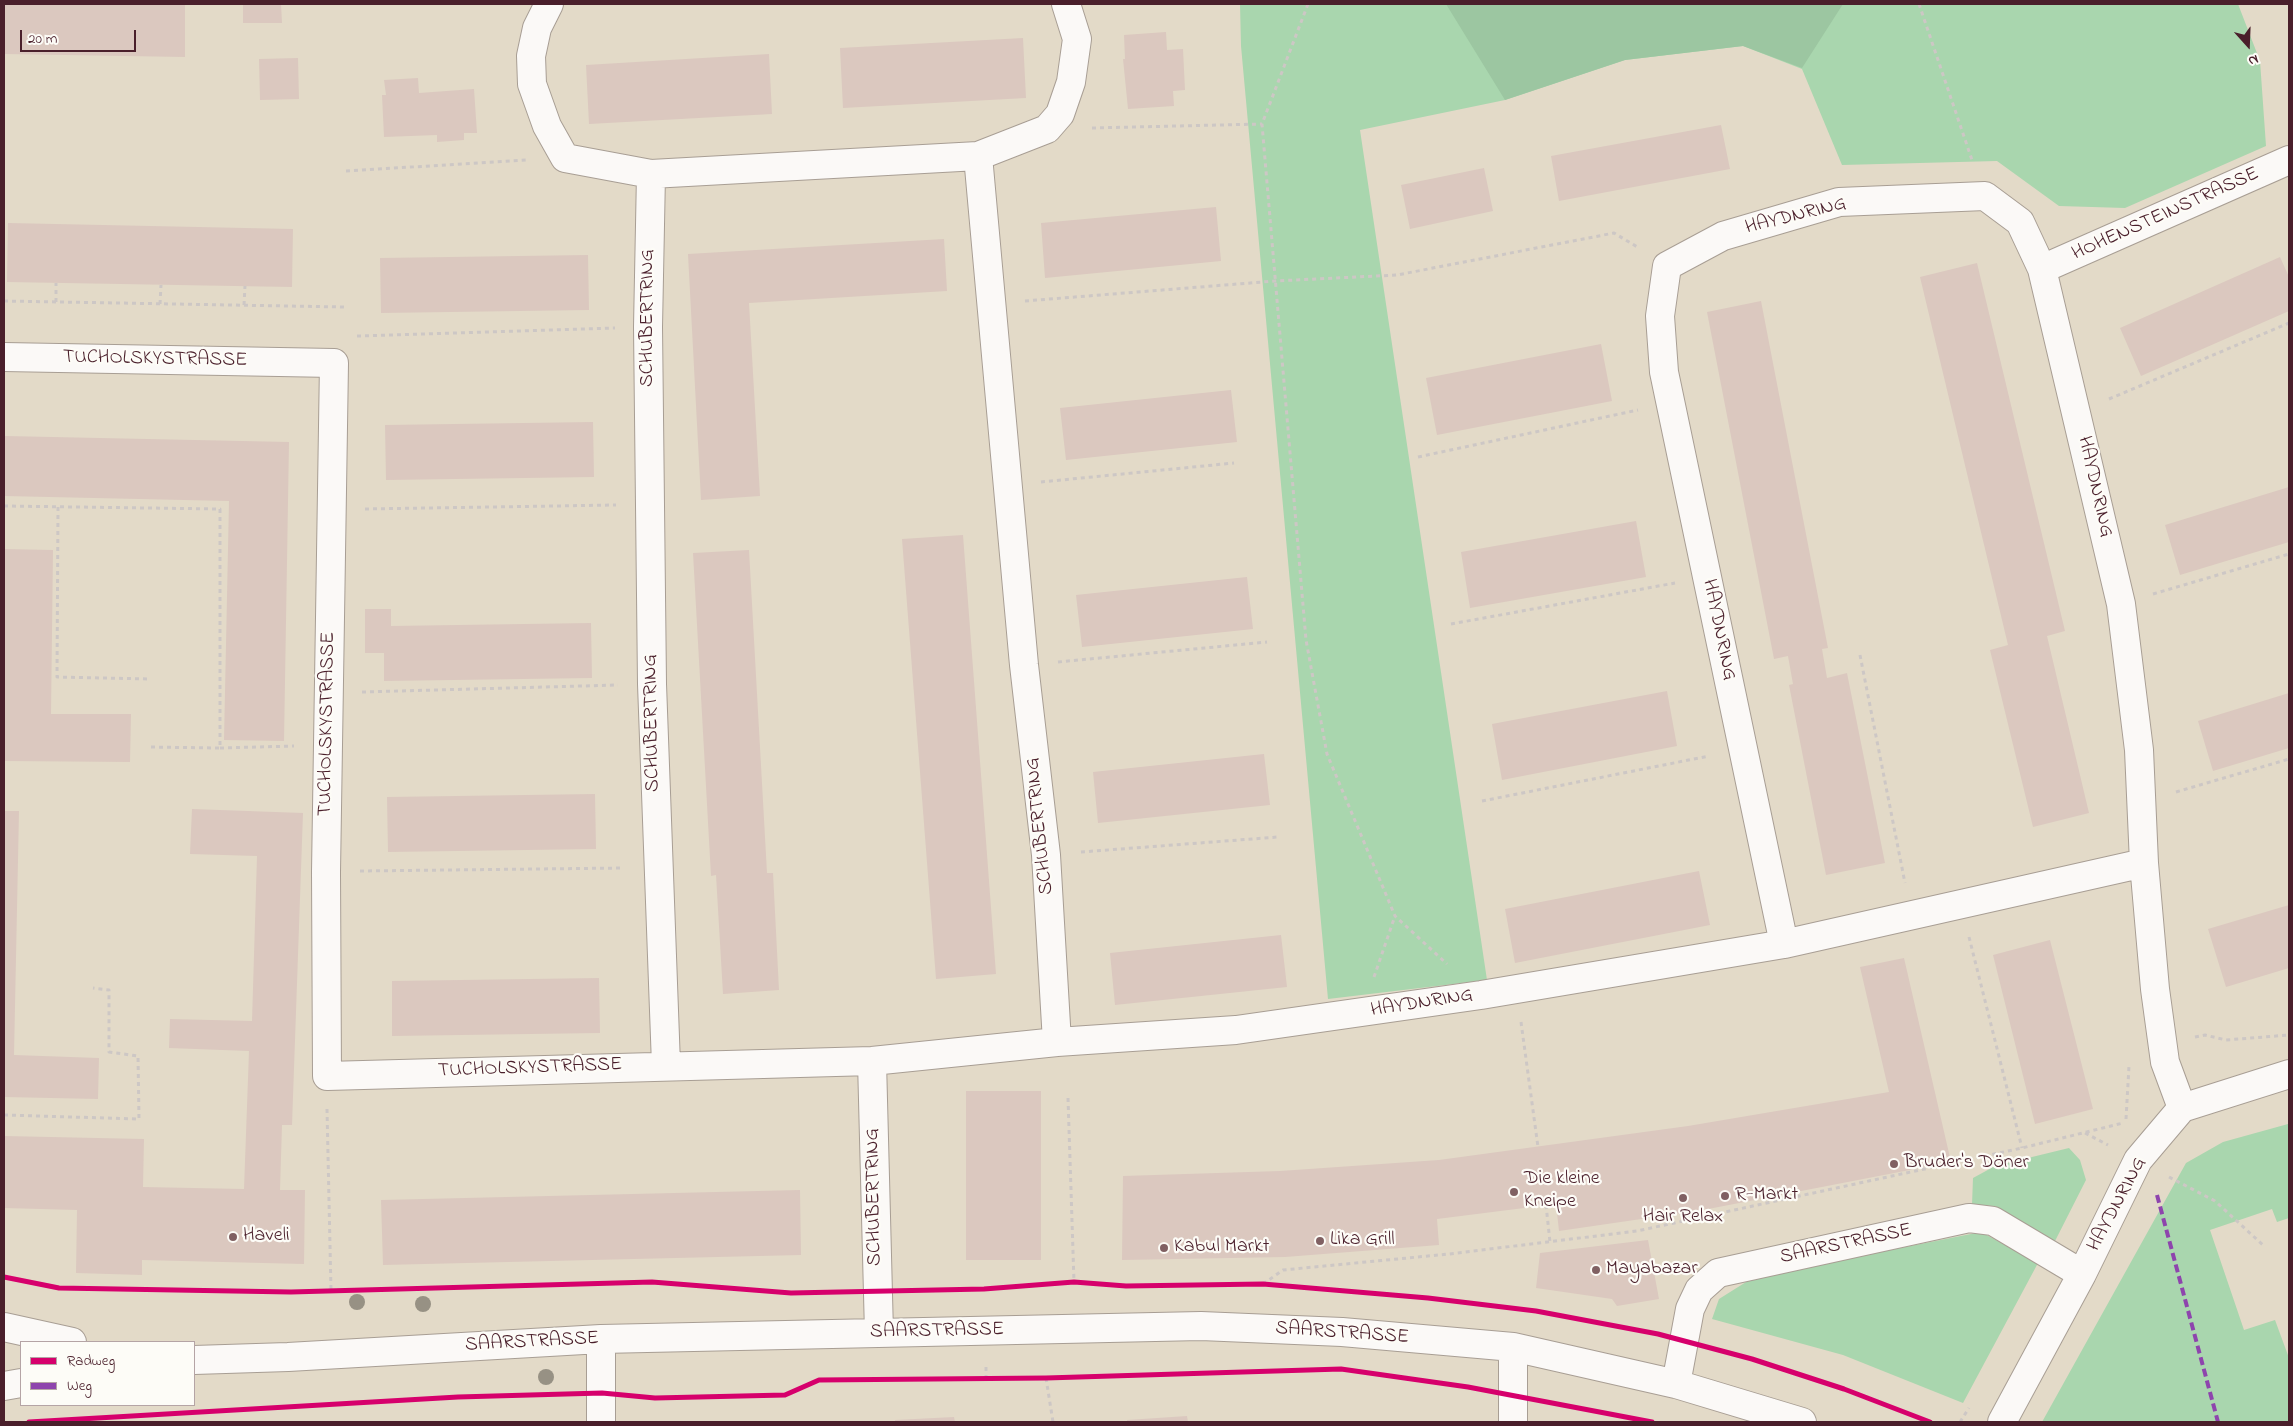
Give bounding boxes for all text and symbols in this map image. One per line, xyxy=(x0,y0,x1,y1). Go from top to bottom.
scale bar xyxy=(22,20,139,52)
north arrow xyxy=(2223,20,2273,70)
text: 20 m xyxy=(28,28,57,50)
text: N xyxy=(2245,48,2261,71)
street label: HOHENSTEINSTRASSE xyxy=(2069,163,2263,267)
street label: HAYDNRING xyxy=(1743,193,1849,241)
street label: SCHUBERTRING xyxy=(637,249,661,387)
street label: TUCHOLSKYSTRASSE xyxy=(63,346,247,374)
street label: HAYDNRING xyxy=(2071,434,2117,540)
street label: HAYDNRING xyxy=(1696,577,1740,683)
street label: TUCHOLSKYSTRASSE xyxy=(314,632,342,816)
street label: SCHUBERTRING xyxy=(640,654,666,792)
street label: SCHUBERTRING xyxy=(1022,756,1060,896)
street label: HAYDNRING xyxy=(1369,984,1475,1024)
street label: TUCHOLSKYSTRASSE xyxy=(437,1054,623,1084)
street label: SCHUBERTRING xyxy=(862,1128,888,1266)
place label: Bruder's Döner xyxy=(1904,1152,2029,1176)
street label: HAYDNRING xyxy=(2083,1154,2153,1256)
marker: Bruder's Döner xyxy=(1888,1158,1900,1170)
place label: Die kleine Kneipe xyxy=(1524,1168,1600,1215)
place label: R-Markt xyxy=(1735,1184,1798,1208)
marker: Die kleine Kneipe xyxy=(1508,1186,1520,1198)
marker: R-Markt xyxy=(1719,1190,1731,1202)
marker: Hair Relax xyxy=(1677,1192,1689,1204)
place label: Hair Relax xyxy=(1643,1206,1723,1230)
street label: SAARSTRASSE xyxy=(1778,1219,1914,1271)
place label: Haveli xyxy=(243,1225,290,1249)
place label: Lika Grill xyxy=(1330,1229,1395,1253)
marker: Haveli xyxy=(227,1231,239,1243)
marker: Lika Grill xyxy=(1314,1235,1326,1247)
place label: Kabul Markt xyxy=(1174,1236,1269,1260)
marker: Kabul Markt xyxy=(1158,1242,1170,1254)
place label: Mayabazar xyxy=(1606,1258,1698,1282)
marker: Mayabazar xyxy=(1590,1264,1602,1276)
street label: SAARSTRASSE xyxy=(1274,1317,1410,1351)
street label: SAARSTRASSE xyxy=(870,1319,1004,1345)
street label: SAARSTRASSE xyxy=(464,1328,600,1358)
legend xyxy=(20,1341,195,1406)
text: Radweg xyxy=(67,1350,115,1372)
text: Weg xyxy=(67,1375,92,1397)

